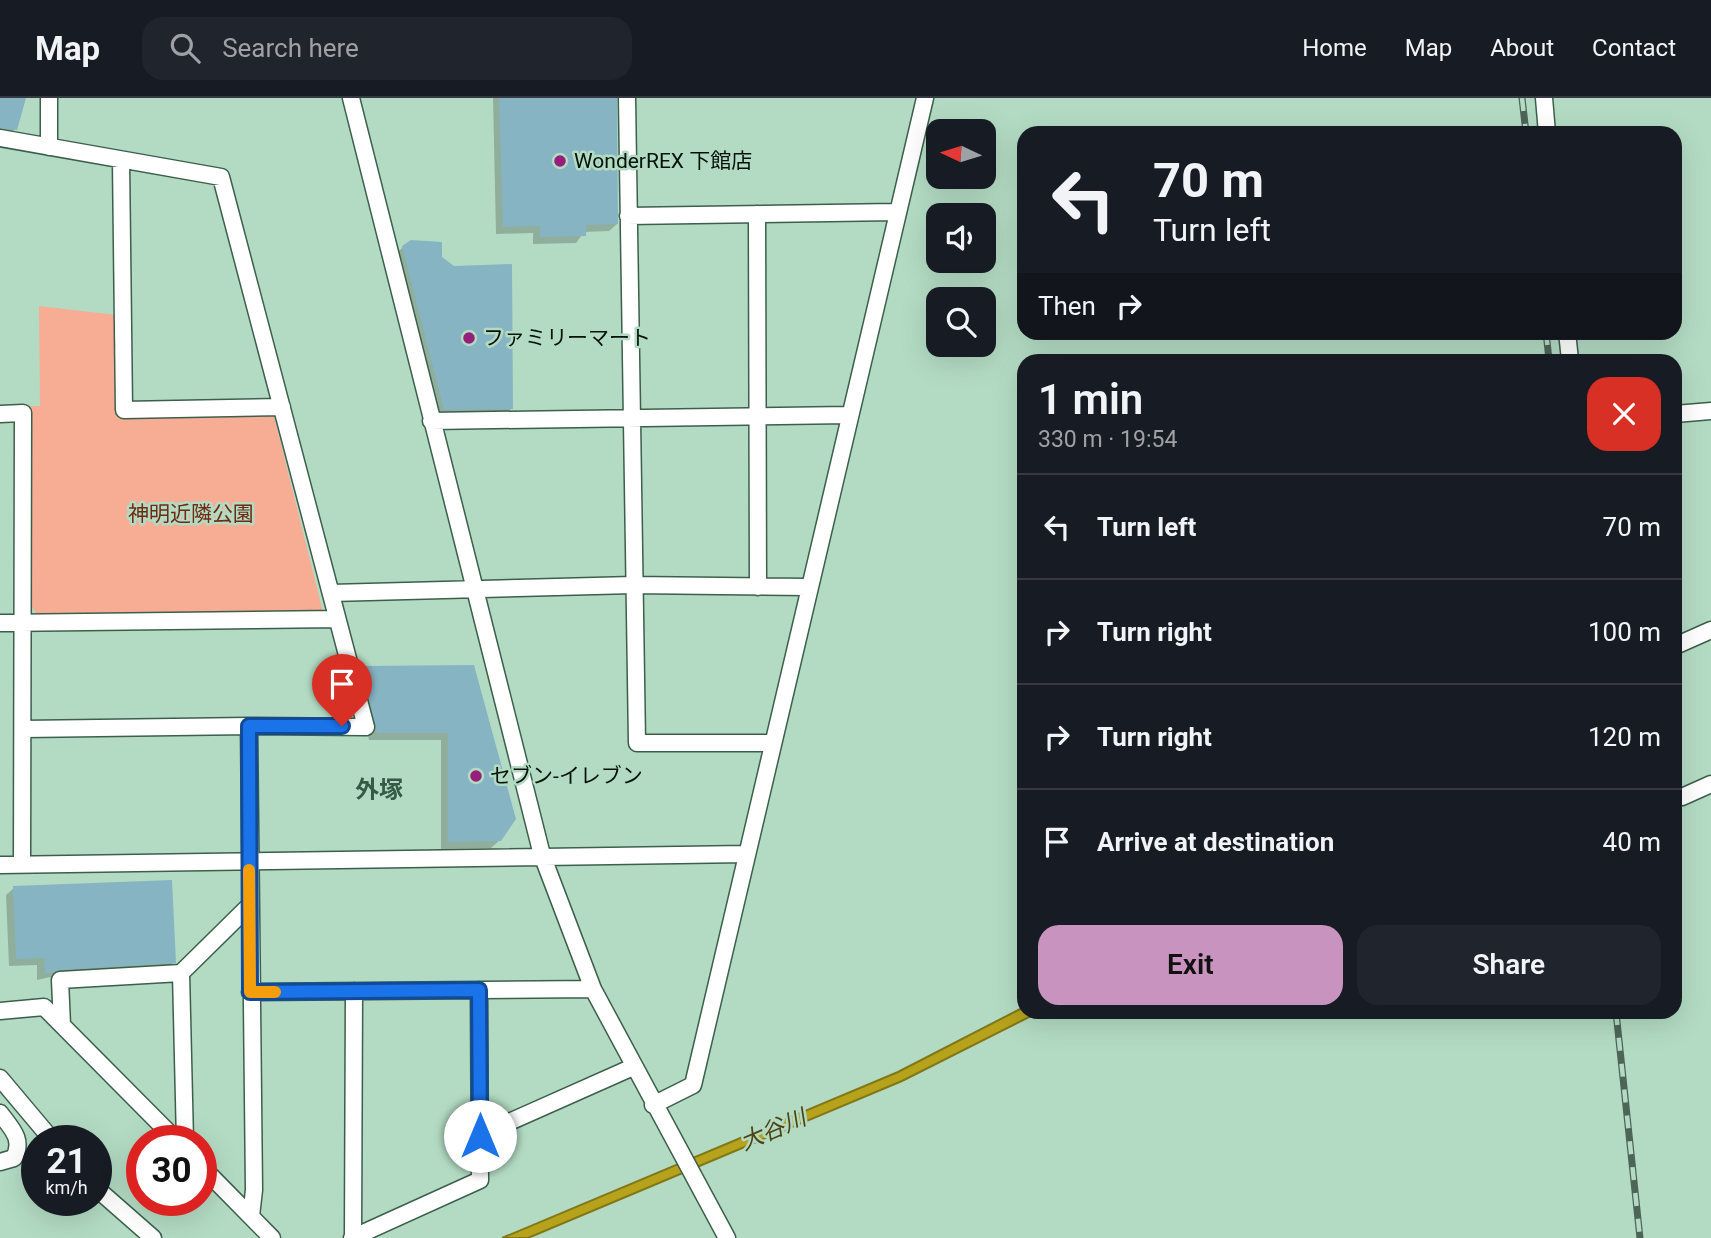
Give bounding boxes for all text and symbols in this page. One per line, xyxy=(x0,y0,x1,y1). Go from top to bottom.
search box xyxy=(142,17,632,80)
text: Map xyxy=(35,29,100,68)
icon: search xyxy=(166,29,204,67)
text: Search here xyxy=(222,33,359,63)
text: Home xyxy=(1302,34,1367,62)
text: Map xyxy=(1405,34,1452,62)
text: About xyxy=(1490,34,1554,62)
text: Contact xyxy=(1592,34,1676,62)
north arrow xyxy=(926,119,996,189)
map controls xyxy=(926,119,996,357)
place label: WonderREX 下館店 xyxy=(574,149,752,173)
text: 70 m xyxy=(1153,152,1264,209)
marker: WonderREX 下館店 xyxy=(552,153,568,169)
icon: left xyxy=(1038,154,1129,245)
button: sound xyxy=(926,203,996,273)
text: Turn left xyxy=(1153,211,1271,249)
button: search xyxy=(926,287,996,357)
icon: right xyxy=(1110,287,1148,325)
text: Then xyxy=(1038,291,1096,321)
place label: ファミリーマート xyxy=(483,326,651,350)
marker: ファミリーマート xyxy=(461,330,477,346)
text: 1 min xyxy=(1038,375,1143,424)
button: close xyxy=(1587,377,1661,451)
text: 330 m · 19:54 xyxy=(1038,426,1177,453)
park label: 神明近隣公園 xyxy=(128,502,254,526)
icon: left xyxy=(1038,508,1076,546)
text: Turn left xyxy=(1097,512,1196,542)
text: 70 m xyxy=(1603,512,1661,542)
icon: right xyxy=(1038,613,1076,651)
text: Turn right xyxy=(1097,617,1212,647)
text: 100 m xyxy=(1588,617,1661,647)
pin xyxy=(312,654,372,726)
icon: arrive xyxy=(323,665,361,703)
icon: right xyxy=(1038,718,1076,756)
text: Turn right xyxy=(1097,722,1212,752)
text: 120 m xyxy=(1588,722,1661,752)
place label: セブン-イレブン xyxy=(490,764,643,788)
marker: セブン-イレブン xyxy=(468,768,484,784)
district label: 外塚 xyxy=(355,776,403,804)
icon: arrive xyxy=(1038,823,1076,861)
text: Arrive at destination xyxy=(1097,827,1334,857)
text: 40 m xyxy=(1603,827,1661,857)
button: Exit xyxy=(1038,925,1343,1005)
button: Share xyxy=(1357,925,1661,1005)
position arrow xyxy=(443,1099,517,1173)
water label: 大谷川 xyxy=(736,1103,813,1156)
speed limit sign: 30 xyxy=(126,1125,217,1216)
text: 21 xyxy=(46,1141,87,1182)
text: km/h xyxy=(45,1177,88,1198)

